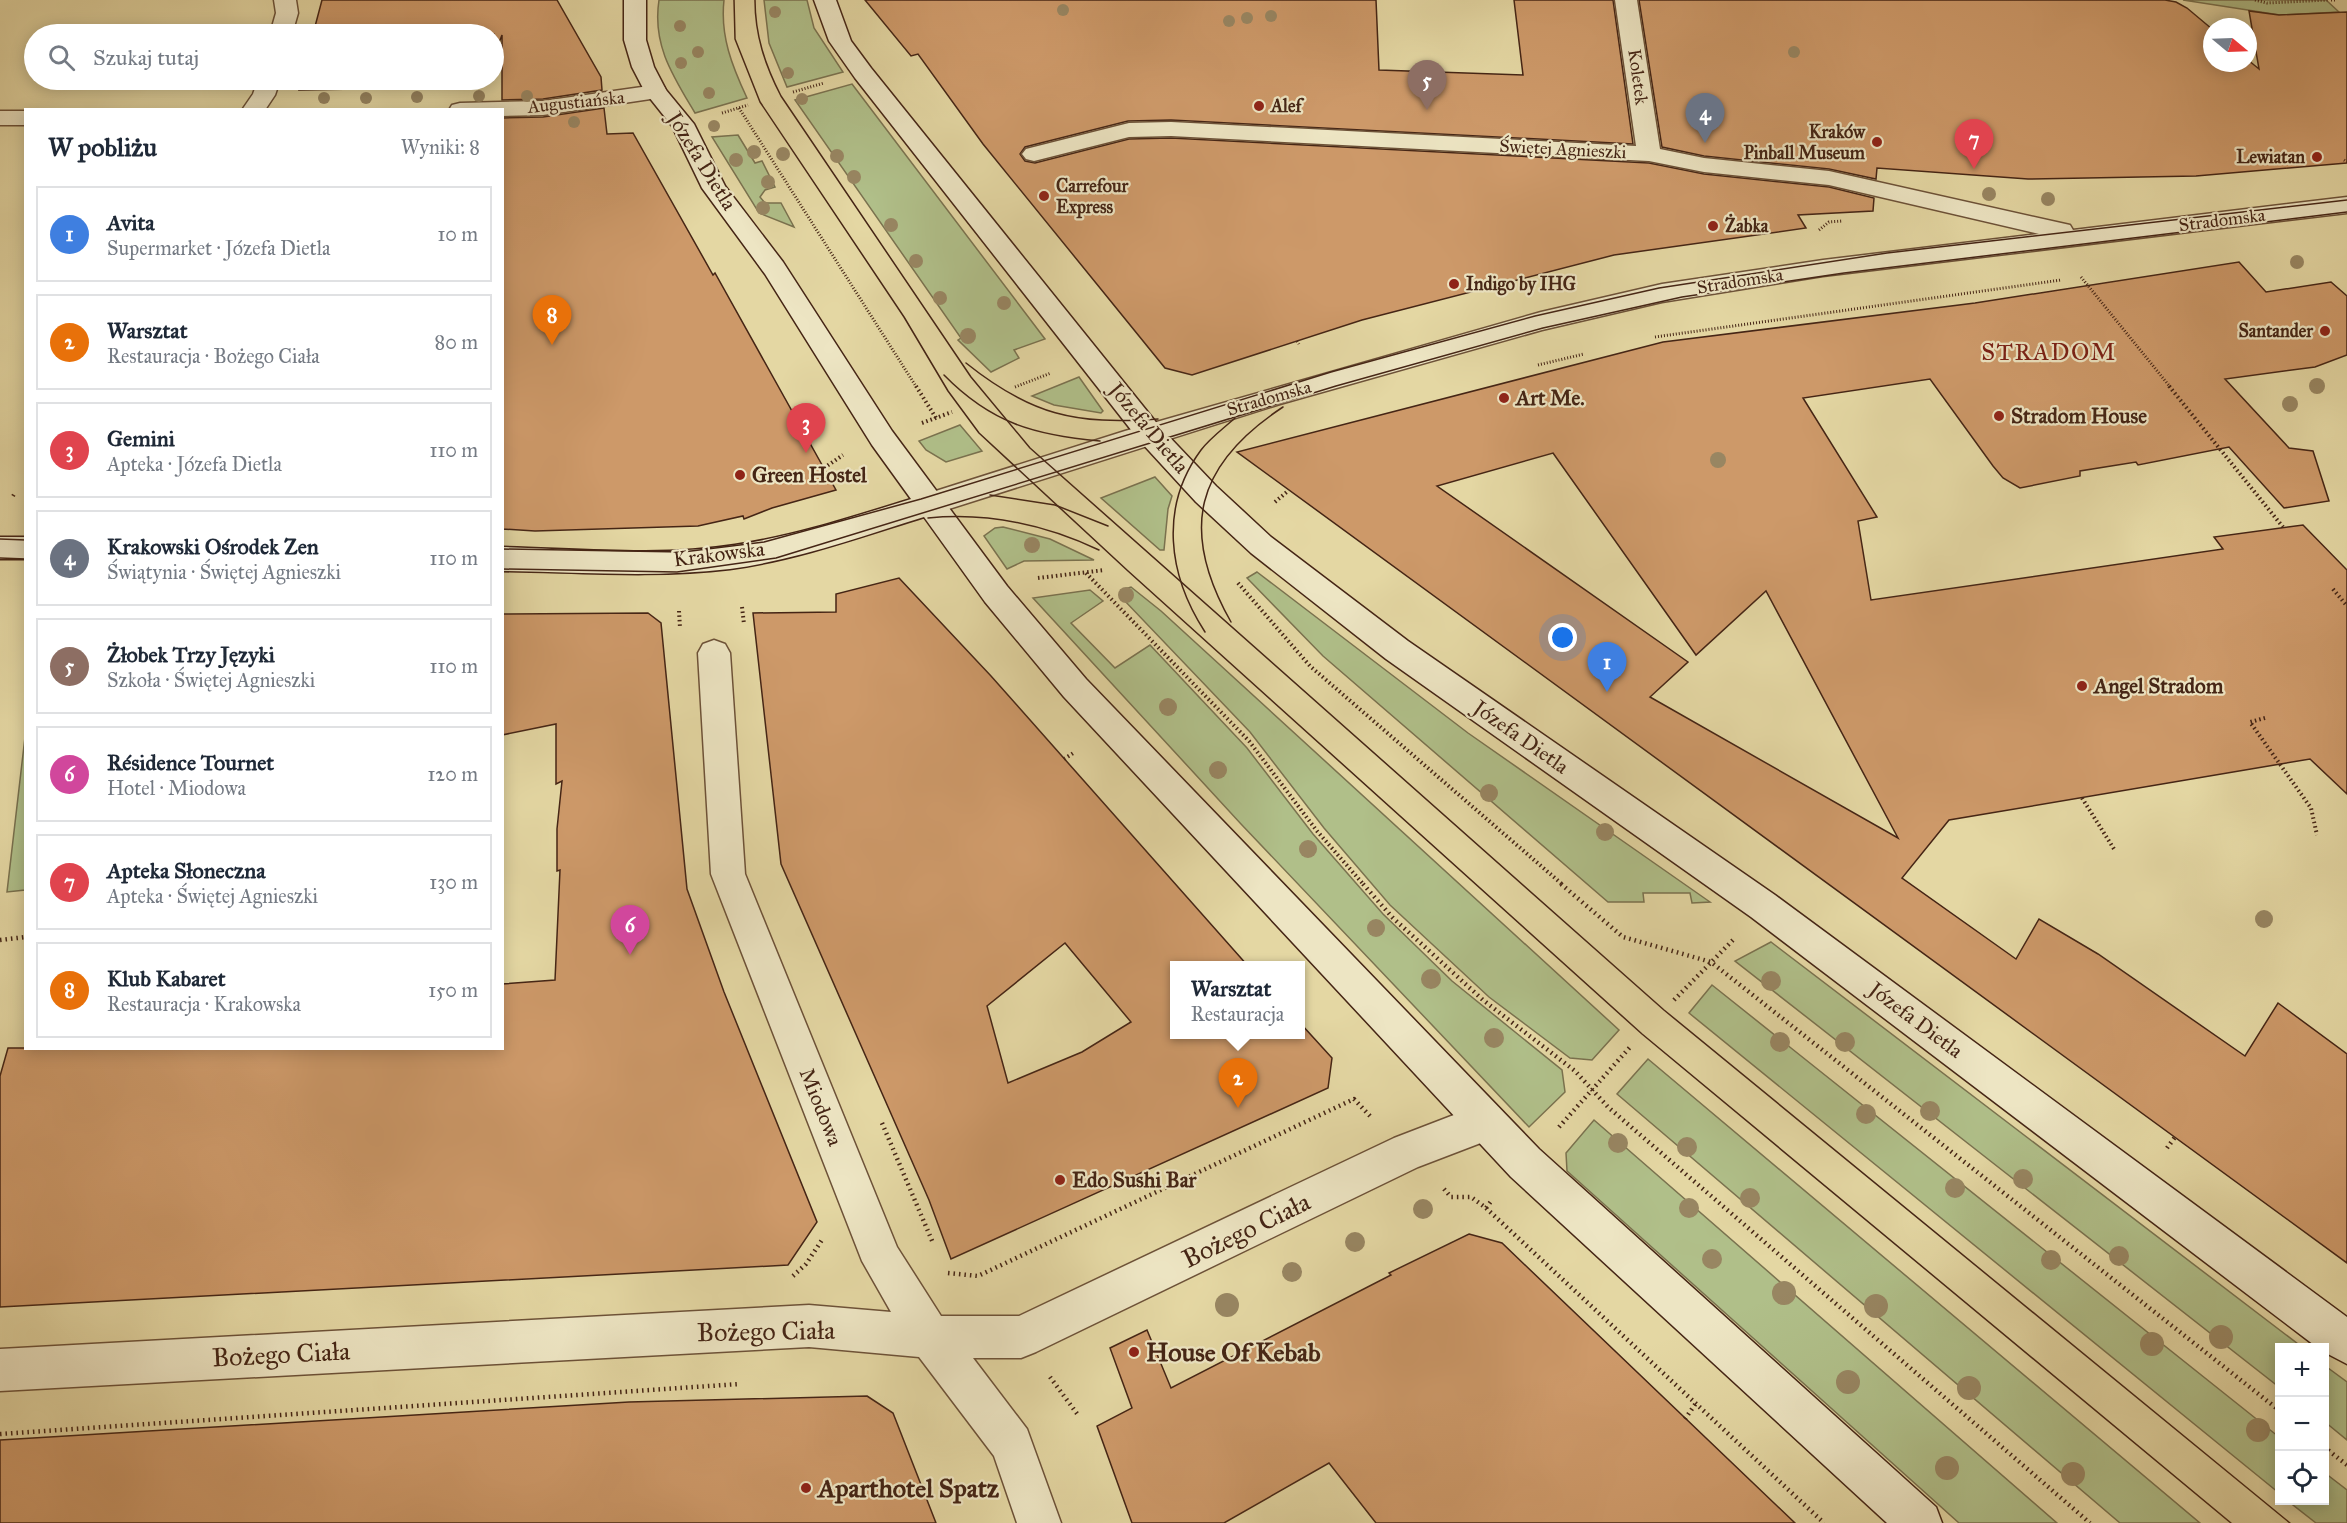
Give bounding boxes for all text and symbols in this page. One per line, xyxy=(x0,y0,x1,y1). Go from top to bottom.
north arrow xyxy=(2203,18,2257,72)
search box xyxy=(24,24,504,90)
icon: search xyxy=(45,41,78,74)
text: Szukaj tutaj xyxy=(93,44,199,71)
street label: Koletek xyxy=(1623,48,1653,107)
pin: 5 xyxy=(1408,60,1446,110)
street label: Augustiańska xyxy=(525,86,626,119)
pin: 4 xyxy=(1686,94,1724,143)
place label: Alef xyxy=(1270,95,1304,117)
marker: Alef xyxy=(1252,99,1266,113)
street label: Józefa Dietla xyxy=(661,105,742,215)
pin: 7 xyxy=(1954,120,1994,169)
place label: Kraków Pinball Museum xyxy=(1743,121,1866,164)
text: W pobliżu xyxy=(48,131,157,163)
street label: Świętej Agnieszki xyxy=(1499,133,1627,164)
text: Wyniki: 8 xyxy=(401,135,480,159)
marker: Kraków Pinball Museum xyxy=(1870,135,1884,149)
place label: Lewiatan xyxy=(2236,146,2305,168)
marker: Lewiatan xyxy=(2310,150,2324,164)
place label: Carrefour Express xyxy=(1056,175,1129,219)
marker: Carrefour Express xyxy=(1037,189,1051,203)
street label: Stradomska xyxy=(2178,204,2267,236)
text: Avita xyxy=(107,209,155,236)
place label: Żabka xyxy=(1725,213,1769,237)
marker: Żabka xyxy=(1706,219,1720,233)
text: 1 xyxy=(66,222,73,246)
text: 10 m xyxy=(437,222,478,246)
text: Supermarket · Józefa Dietla xyxy=(107,236,331,260)
street label: Stradomska xyxy=(1695,263,1785,299)
place label: Indigo by IHG xyxy=(1466,273,1576,296)
marker: Indigo by IHG xyxy=(1447,277,1461,291)
pin: 8 xyxy=(532,296,572,345)
text: Warsztat xyxy=(107,317,187,344)
place label: Santander xyxy=(2238,320,2314,342)
marker: Santander xyxy=(2318,324,2332,338)
text: 2 xyxy=(65,330,74,354)
text: 80 m xyxy=(435,330,478,354)
district label: STRADOM xyxy=(1981,337,2117,367)
text: Restauracja · Bożego Ciała xyxy=(107,344,320,368)
street label: Stradomska xyxy=(1224,375,1314,421)
street label: Józefa Dietla xyxy=(1102,376,1195,479)
place label: Art Me. xyxy=(1514,385,1585,411)
marker: Art Me. xyxy=(1497,391,1511,405)
place label: Stradom House xyxy=(2011,403,2147,429)
pin: 3 xyxy=(786,404,826,453)
marker: Stradom House xyxy=(1992,409,2006,423)
text: Gemini xyxy=(107,425,175,452)
text: 3 xyxy=(66,438,74,462)
text: 110 m xyxy=(430,438,478,462)
text: Apteka · Józefa Dietla xyxy=(107,452,282,476)
place label: Green Hostel xyxy=(752,462,868,488)
marker: Green Hostel xyxy=(733,468,747,482)
text: Krakowski Ośrodek Zen xyxy=(107,533,319,560)
street label: Krakowska xyxy=(672,535,766,572)
text: 4 xyxy=(64,546,75,570)
text: 110 m xyxy=(430,546,478,570)
text: Świątynia · Świętej Agnieszki xyxy=(107,560,341,584)
your location xyxy=(1548,623,1577,652)
text: Żłobek Trzy Języki xyxy=(107,641,275,668)
pin: 1 xyxy=(1588,642,1626,692)
text: 5 xyxy=(65,654,74,678)
text: 110 m xyxy=(430,654,478,678)
text: Szkoła · Świętej Agnieszki xyxy=(107,668,315,692)
place label: Angel Stradom xyxy=(2092,673,2224,699)
marker: Angel Stradom xyxy=(2075,679,2089,693)
street label: Józefa Dietla xyxy=(1467,693,1574,779)
text: Résidence Tournet xyxy=(107,749,274,776)
text: 6 xyxy=(64,762,75,786)
text: 120 m xyxy=(427,762,478,786)
text: Hotel · Miodowa xyxy=(107,776,246,800)
text: Apteka Słoneczna xyxy=(107,857,265,884)
text: 7 xyxy=(64,870,75,894)
text: 130 m xyxy=(429,870,478,894)
text: Apteka · Świętej Agnieszki xyxy=(107,884,318,908)
pin: 6 xyxy=(610,906,650,955)
popup xyxy=(1170,961,1305,1039)
text: Klub Kabaret xyxy=(107,965,226,992)
text: Warsztat xyxy=(1191,975,1271,1002)
street label: Józefa Dietla xyxy=(1862,975,1968,1064)
text: 8 xyxy=(64,978,75,1002)
text: 150 m xyxy=(428,978,478,1002)
text: Restauracja · Krakowska xyxy=(107,992,301,1016)
text: Restauracja xyxy=(1191,1002,1284,1026)
pin: 2 xyxy=(1218,1058,1258,1108)
street label: Miodowa xyxy=(794,1064,848,1150)
place label: Edo Sushi Bar xyxy=(1072,1167,1197,1193)
marker: Edo Sushi Bar xyxy=(1053,1173,1067,1187)
street label: Bożego Ciała xyxy=(1177,1185,1315,1275)
street label: Bożego Ciała xyxy=(697,1314,835,1348)
street label: Bożego Ciała xyxy=(211,1334,351,1374)
place label: House Of Kebab xyxy=(1146,1336,1321,1368)
map controls xyxy=(2275,1343,2329,1505)
button: + xyxy=(2275,1343,2329,1397)
marker: House Of Kebab xyxy=(1127,1345,1141,1359)
button: − xyxy=(2275,1397,2329,1451)
button: locate xyxy=(2275,1451,2329,1505)
place label: Aparthotel Spatz xyxy=(816,1472,999,1504)
marker: Aparthotel Spatz xyxy=(799,1481,813,1495)

